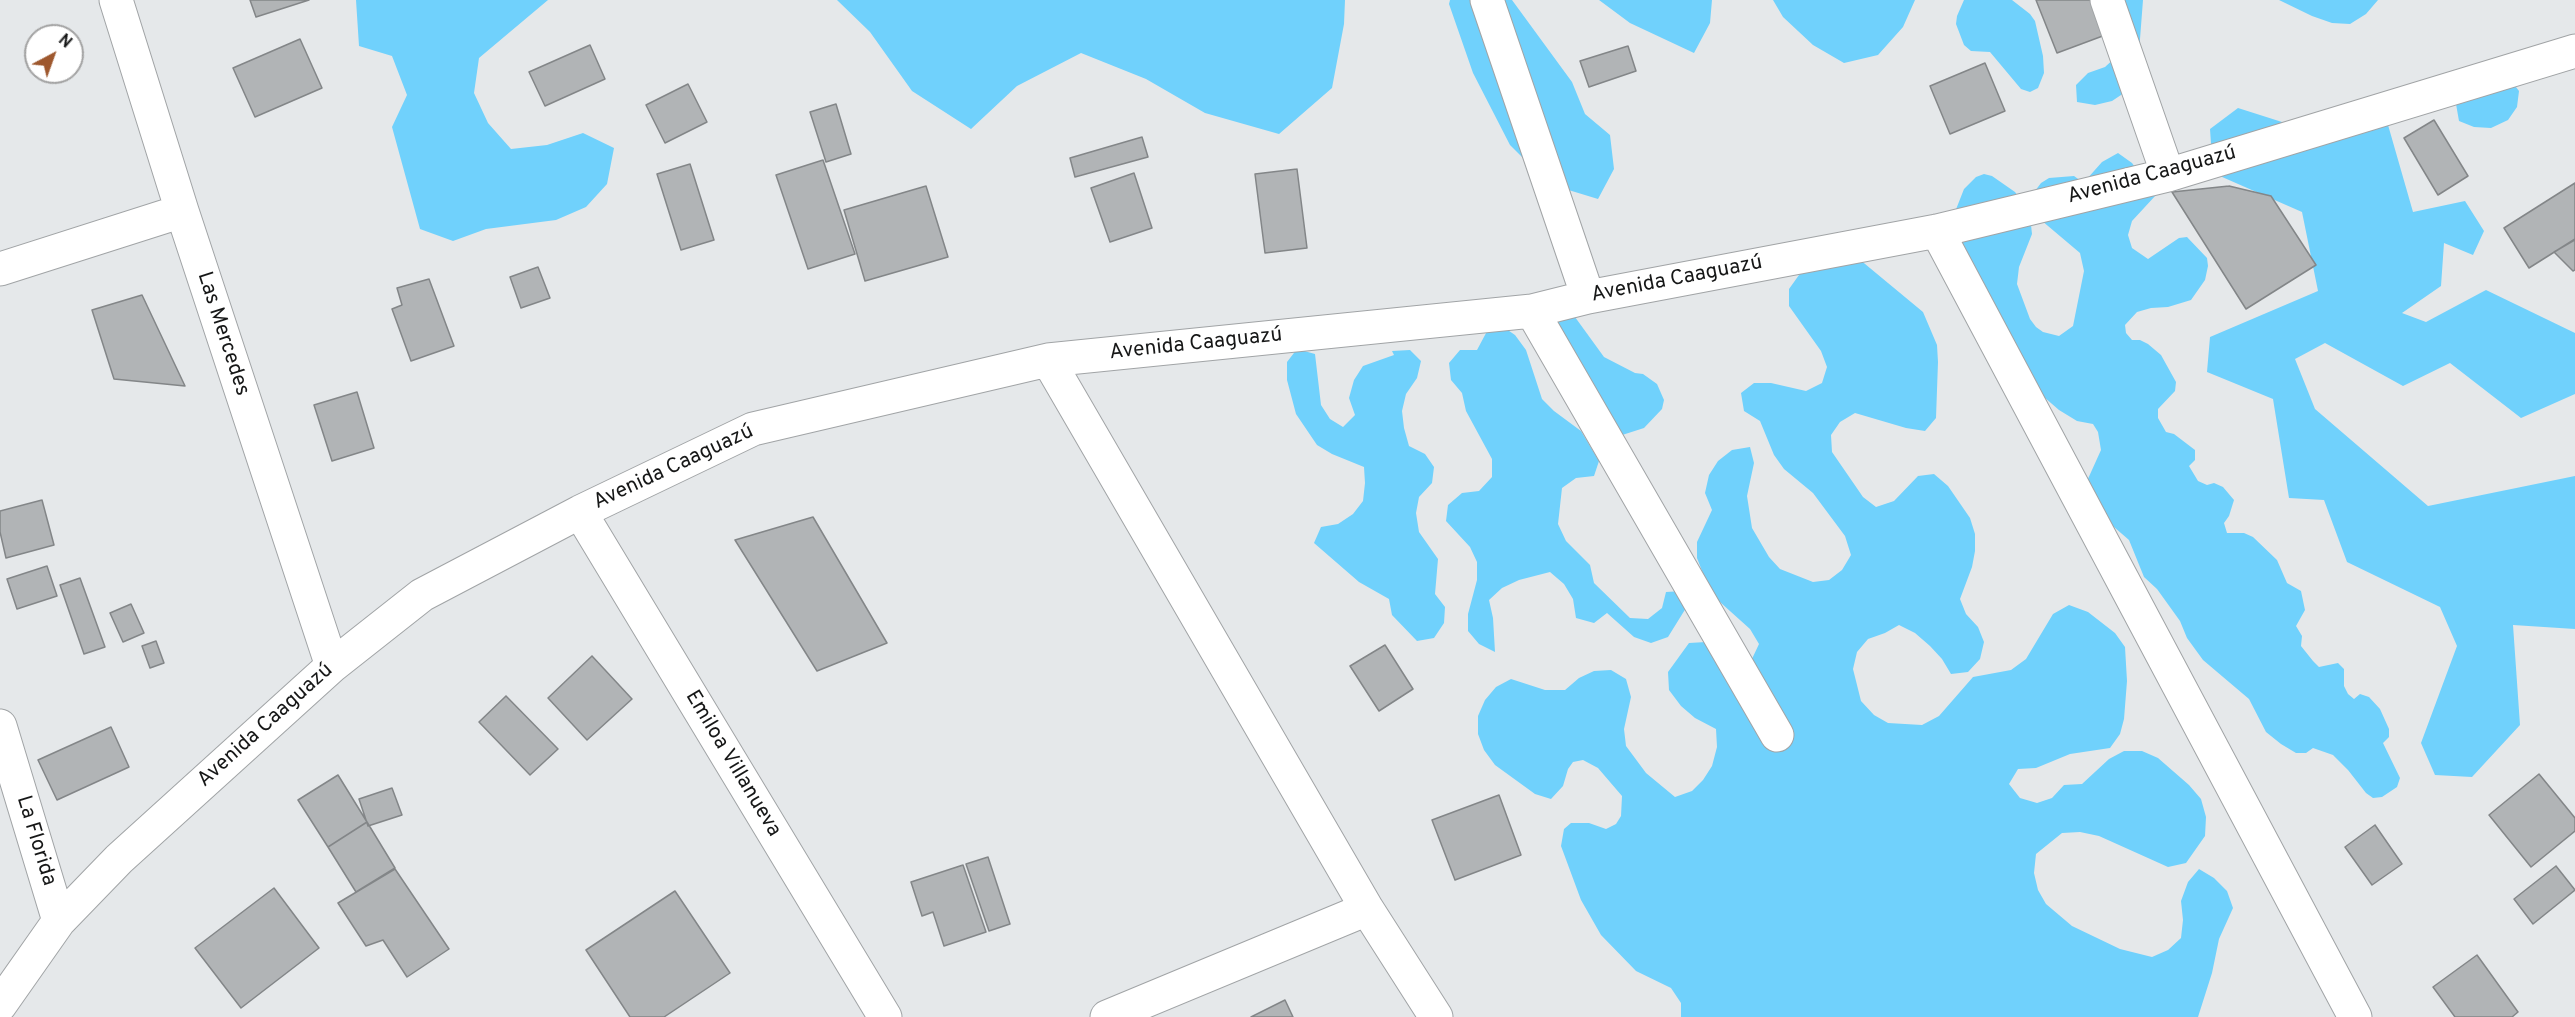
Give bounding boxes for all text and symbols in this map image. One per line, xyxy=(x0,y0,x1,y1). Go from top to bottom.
north arrow xyxy=(24,24,84,84)
text: N xyxy=(54,31,75,53)
street label: Avenida Caaguazú xyxy=(2065,141,2239,211)
street label: Avenida Caaguazú xyxy=(1589,251,1765,309)
street label: Las Mercedes xyxy=(190,269,254,399)
street label: Avenida Caaguazú xyxy=(1108,323,1284,367)
street label: Avenida Caaguazú xyxy=(590,420,758,516)
street label: Avenida Caaguazú xyxy=(193,659,339,793)
street label: Emiloa Villanueva xyxy=(678,686,786,842)
street label: La Florida xyxy=(9,793,61,889)

